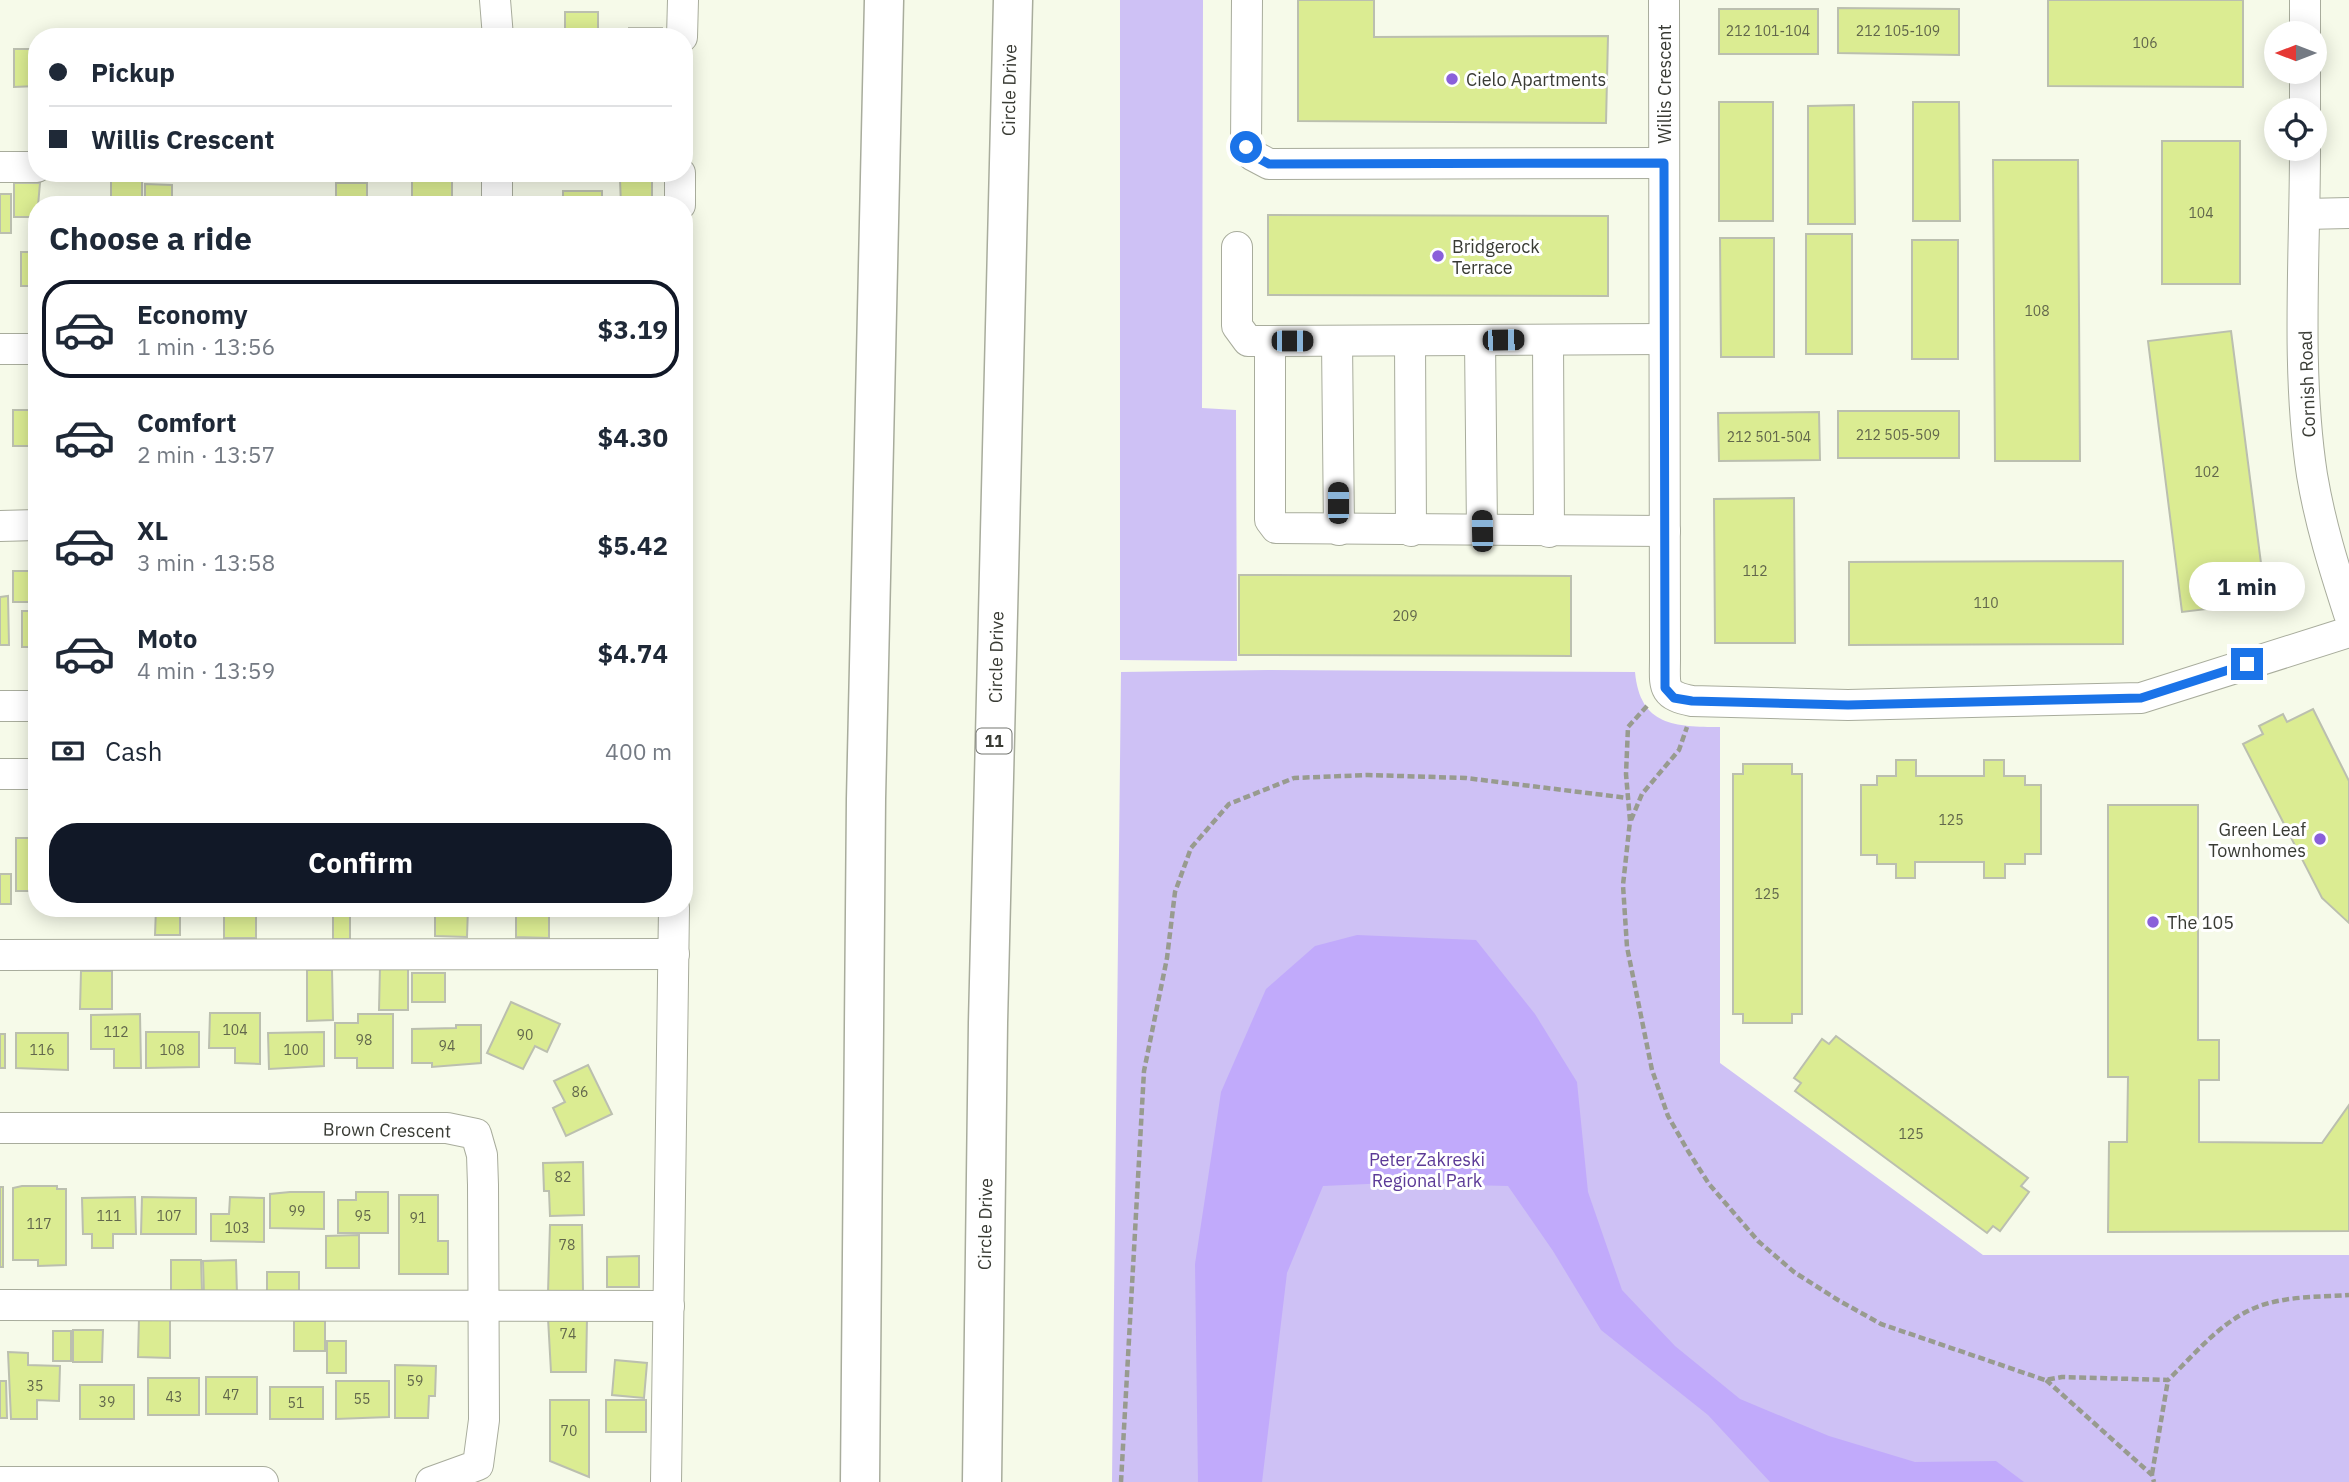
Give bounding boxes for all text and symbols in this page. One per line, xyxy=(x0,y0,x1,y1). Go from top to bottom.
north arrow xyxy=(2264,21,2328,84)
map controls xyxy=(2264,21,2327,161)
house number: 212 101-104 xyxy=(1726,22,1810,40)
house number: 212 105-109 xyxy=(1856,22,1940,40)
street label: Willis Crescent xyxy=(1653,24,1676,144)
house number: 106 xyxy=(2132,34,2158,52)
street label: Circle Drive xyxy=(997,44,1021,136)
text: Pickup xyxy=(91,55,175,89)
place label: Cielo Apartments xyxy=(1466,68,1606,91)
marker: Cielo Apartments xyxy=(1444,71,1460,87)
button: locate xyxy=(2264,98,2327,161)
text: Willis Crescent xyxy=(91,122,274,156)
route start xyxy=(1230,131,1262,163)
house number: 104 xyxy=(2188,204,2214,222)
text: Choose a ride xyxy=(49,217,252,259)
place label: Bridgerock Terrace xyxy=(1452,235,1540,279)
marker: Bridgerock Terrace xyxy=(1430,248,1446,264)
text: Economy xyxy=(137,297,248,331)
icon: car xyxy=(53,298,116,361)
house number: 108 xyxy=(2024,302,2050,320)
text: $3.19 xyxy=(598,312,668,346)
car xyxy=(1482,329,1525,351)
street label: Cornish Road xyxy=(2294,330,2320,438)
text: 1 min · 13:56 xyxy=(137,331,275,361)
car xyxy=(1272,331,1314,352)
text: Comfort xyxy=(137,405,236,439)
icon: car xyxy=(53,406,116,469)
text: $4.30 xyxy=(598,420,668,454)
house number: 212 505-509 xyxy=(1856,426,1940,444)
house number: 212 501-504 xyxy=(1727,428,1811,446)
text: 2 min · 13:57 xyxy=(137,439,275,469)
house number: 102 xyxy=(2194,463,2220,481)
car xyxy=(1328,482,1349,524)
car xyxy=(1472,510,1493,552)
text: XL xyxy=(137,513,168,547)
icon: car xyxy=(53,514,116,577)
text: $5.42 xyxy=(598,528,668,562)
text: 3 min · 13:58 xyxy=(137,547,275,577)
house number: 112 xyxy=(1742,562,1768,580)
callout: 1 min xyxy=(2189,562,2305,612)
text: 1 min xyxy=(2217,571,2277,601)
house number: 110 xyxy=(1973,594,1999,612)
house number: 209 xyxy=(1392,607,1418,625)
street label: Circle Drive xyxy=(984,611,1008,703)
text: Moto xyxy=(137,621,197,655)
icon: car xyxy=(53,622,116,685)
text: $4.74 xyxy=(598,636,668,670)
route end xyxy=(2231,648,2263,680)
text: 4 min · 13:59 xyxy=(137,655,275,685)
road number: 11 xyxy=(976,728,1012,754)
icon: cash xyxy=(49,732,87,770)
text: Cash xyxy=(105,734,162,768)
text: 400 m xyxy=(605,736,672,766)
house number: 125 xyxy=(1938,811,1964,829)
place label: Green Leaf Townhomes xyxy=(2208,818,2306,862)
button: Confirm xyxy=(49,823,672,903)
marker: Green Leaf Townhomes xyxy=(2312,831,2328,847)
house number: 125 xyxy=(1754,885,1780,903)
place label: The 105 xyxy=(2167,911,2234,934)
marker: The 105 xyxy=(2145,914,2161,930)
house number: 104 xyxy=(222,1021,248,1039)
house number: 112 xyxy=(103,1023,129,1041)
house number: 90 xyxy=(517,1026,533,1044)
house number: 98 xyxy=(356,1031,372,1049)
house number: 94 xyxy=(439,1037,455,1055)
house number: 116 xyxy=(29,1041,55,1059)
house number: 108 xyxy=(159,1041,185,1059)
house number: 100 xyxy=(283,1041,309,1059)
house number: 86 xyxy=(572,1083,588,1101)
street label: Brown Crescent xyxy=(323,1117,451,1143)
house number: 125 xyxy=(1898,1125,1924,1143)
park label: Peter Zakreski Regional Park xyxy=(1369,1148,1485,1192)
house number: 82 xyxy=(555,1168,571,1186)
street label: Circle Drive xyxy=(973,1178,997,1270)
house number: 99 xyxy=(289,1202,305,1220)
house number: 111 xyxy=(96,1207,122,1225)
house number: 107 xyxy=(156,1207,182,1225)
house number: 95 xyxy=(355,1207,371,1225)
house number: 91 xyxy=(410,1209,426,1227)
house number: 117 xyxy=(26,1215,52,1233)
house number: 103 xyxy=(224,1219,250,1237)
house number: 78 xyxy=(559,1236,575,1254)
house number: 74 xyxy=(560,1325,576,1343)
house number: 59 xyxy=(407,1372,423,1390)
house number: 35 xyxy=(27,1377,43,1395)
house number: 47 xyxy=(223,1386,239,1404)
house number: 43 xyxy=(166,1388,182,1406)
house number: 55 xyxy=(354,1390,370,1408)
house number: 39 xyxy=(99,1393,115,1411)
house number: 51 xyxy=(288,1394,304,1412)
house number: 70 xyxy=(561,1422,577,1440)

